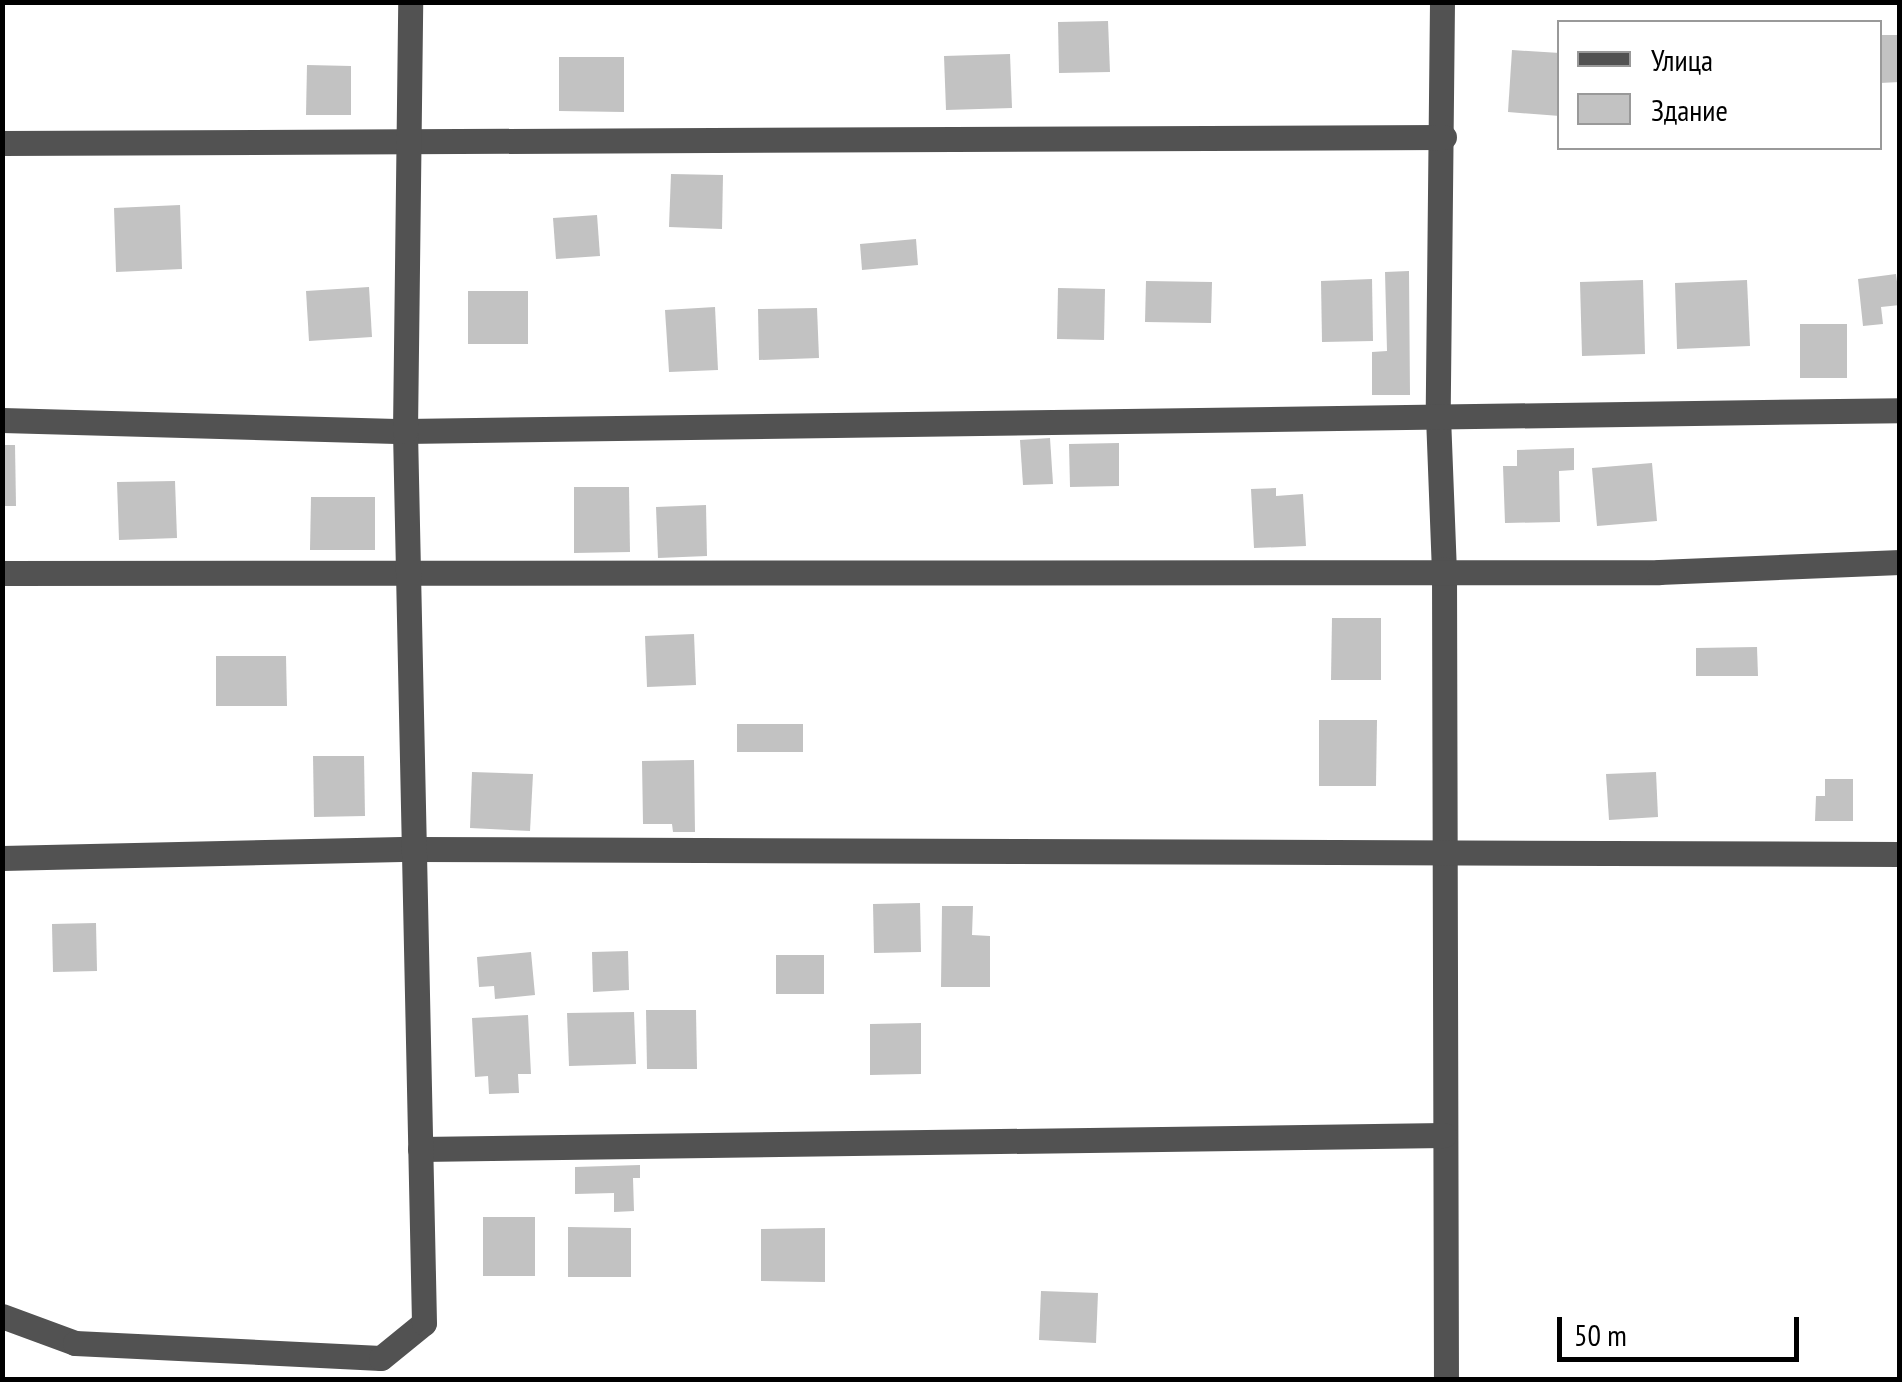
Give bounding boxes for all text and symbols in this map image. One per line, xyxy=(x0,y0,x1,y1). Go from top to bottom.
legend xyxy=(1557,20,1882,150)
text: Улица xyxy=(1651,40,1713,79)
text: Здание xyxy=(1651,90,1728,129)
scale bar xyxy=(1562,1297,1804,1359)
text: 50 m xyxy=(1574,1315,1627,1354)

